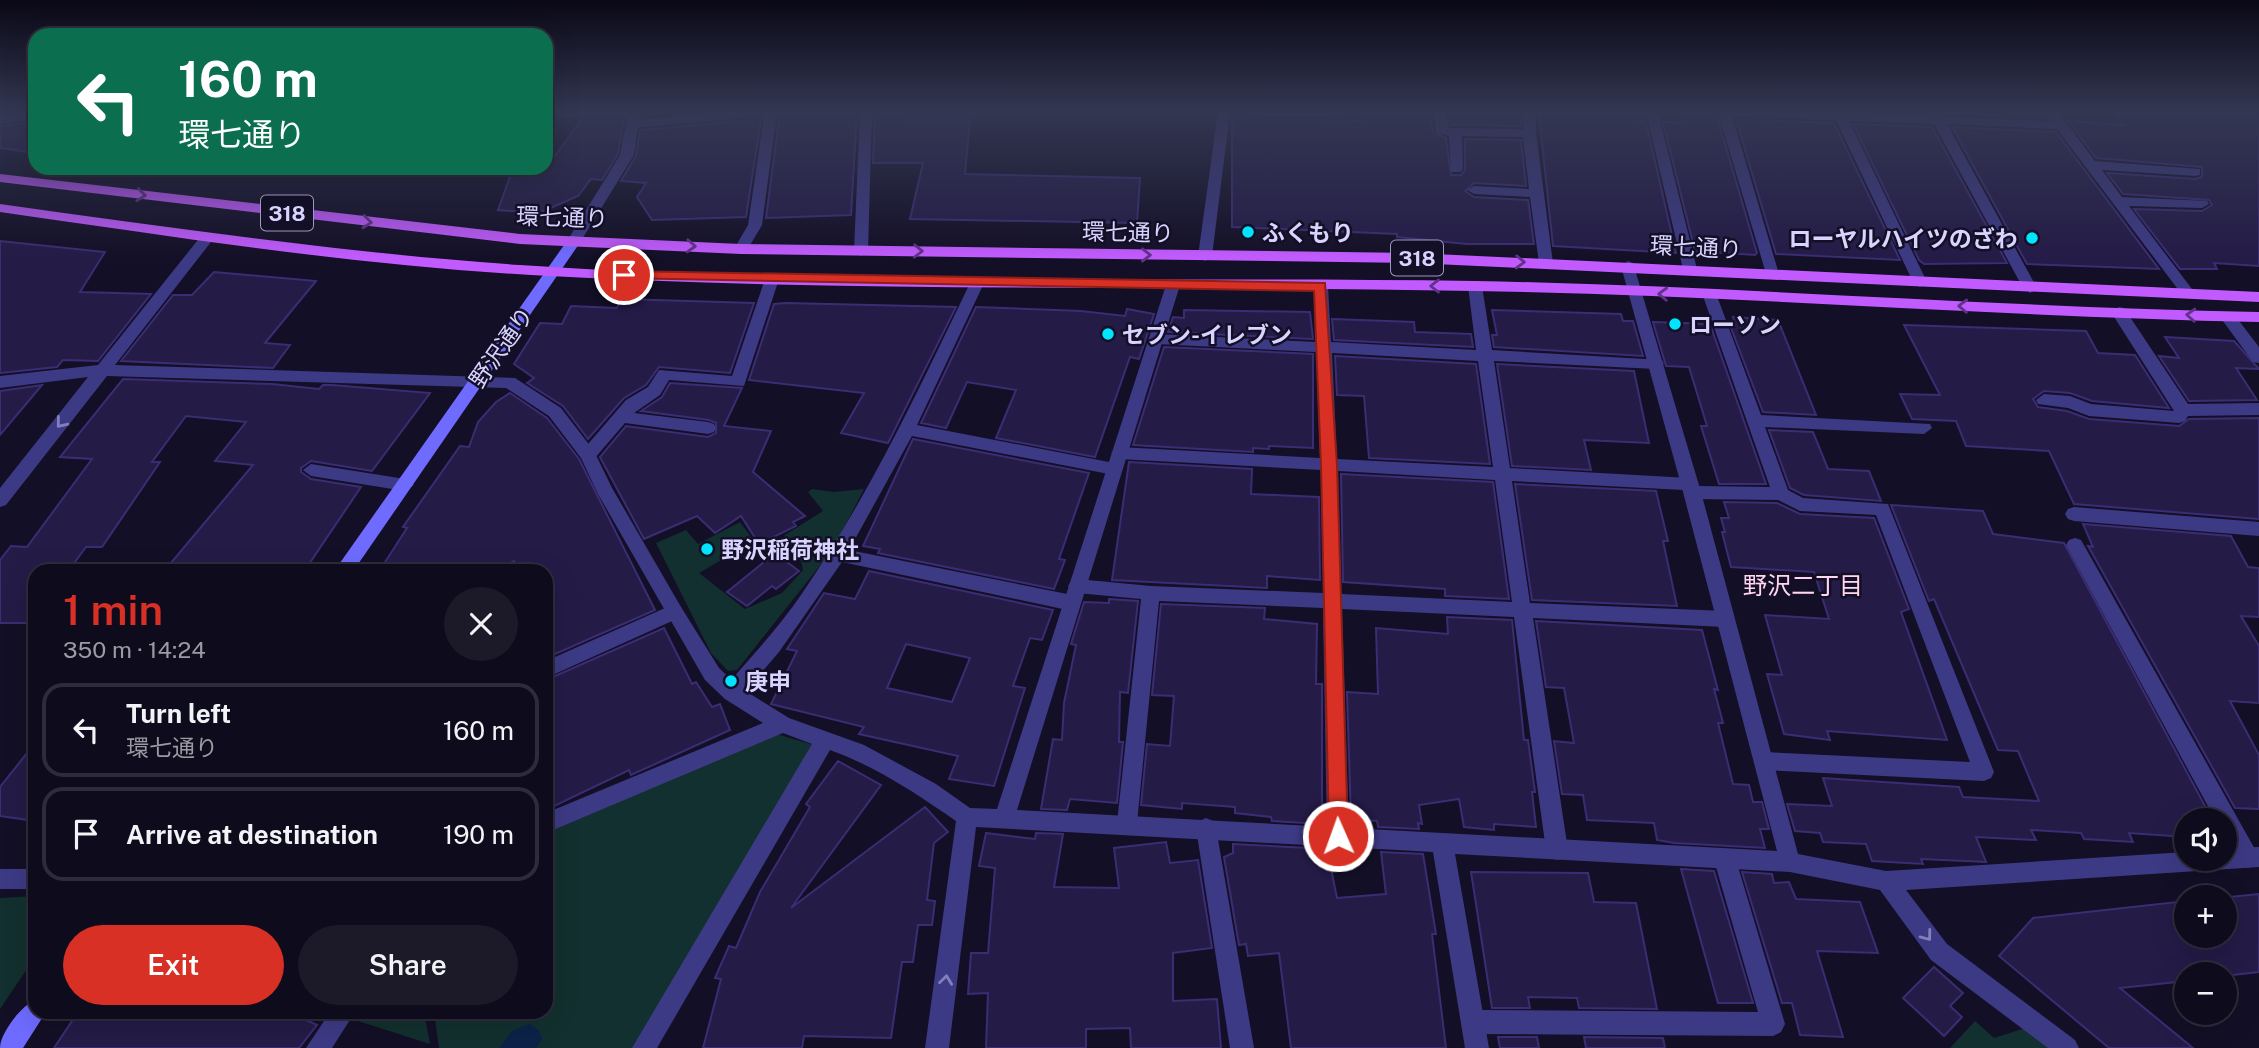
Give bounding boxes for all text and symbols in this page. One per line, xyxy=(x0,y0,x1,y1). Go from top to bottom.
text: 160 m xyxy=(178,50,318,108)
icon: left xyxy=(63,56,154,147)
text: 環七通り xyxy=(178,116,306,153)
one-way arrow xyxy=(135,188,147,203)
road number: 318 xyxy=(261,196,313,230)
street label: 環七通り xyxy=(516,202,608,232)
one-way arrow xyxy=(361,214,372,229)
street label: 環七通り xyxy=(1082,218,1174,246)
place label: ふくもり xyxy=(1262,219,1354,246)
marker: ふくもり xyxy=(1240,224,1256,240)
place label: ローヤルハイツのざわ xyxy=(1788,225,2018,252)
marker: ローヤルハイツのざわ xyxy=(2024,230,2040,246)
street label: 環七通り xyxy=(1649,231,1743,263)
one-way arrow xyxy=(686,238,697,253)
road number: 318 xyxy=(1391,240,1443,276)
one-way arrow xyxy=(913,244,924,259)
pin xyxy=(594,245,654,305)
one-way arrow xyxy=(1141,247,1151,263)
one-way arrow xyxy=(1515,254,1526,269)
icon: arrive xyxy=(605,256,643,294)
one-way arrow xyxy=(1430,278,1440,294)
one-way arrow xyxy=(1657,286,1668,301)
one-way arrow xyxy=(1958,299,1969,314)
street label: 野沢通り xyxy=(464,302,538,392)
one-way arrow xyxy=(2185,308,2196,323)
place label: ローソン xyxy=(1689,311,1781,338)
marker: ローソン xyxy=(1667,316,1683,332)
place label: セブン-イレブン xyxy=(1122,321,1292,348)
marker: セブン-イレブン xyxy=(1100,326,1116,342)
one-way arrow xyxy=(57,415,70,428)
place label: 野沢稲荷神社 xyxy=(721,536,859,563)
marker: 野沢稲荷神社 xyxy=(699,541,715,557)
district label: 野沢二丁目 xyxy=(1743,571,1863,599)
text: 1 min xyxy=(63,585,163,634)
button: close xyxy=(444,587,518,661)
text: 350 m · 14:24 xyxy=(63,636,206,663)
place label: 庚申 xyxy=(745,668,791,695)
marker: 庚申 xyxy=(723,673,739,689)
text: Turn left xyxy=(126,698,231,729)
icon: left xyxy=(67,711,105,749)
text: 160 m xyxy=(443,715,514,746)
text: 環七通り xyxy=(126,734,218,761)
position arrow xyxy=(1301,799,1375,873)
map controls xyxy=(2174,808,2237,1025)
button: sound xyxy=(2174,808,2237,871)
icon: arrive xyxy=(67,815,105,853)
text: Arrive at destination xyxy=(126,819,378,850)
text: 190 m xyxy=(443,819,514,850)
button: + xyxy=(2174,885,2237,948)
button: Exit xyxy=(63,925,284,1005)
button: Share xyxy=(298,925,518,1005)
one-way arrow xyxy=(1919,928,1931,940)
button: − xyxy=(2174,962,2237,1025)
one-way arrow xyxy=(938,974,953,986)

